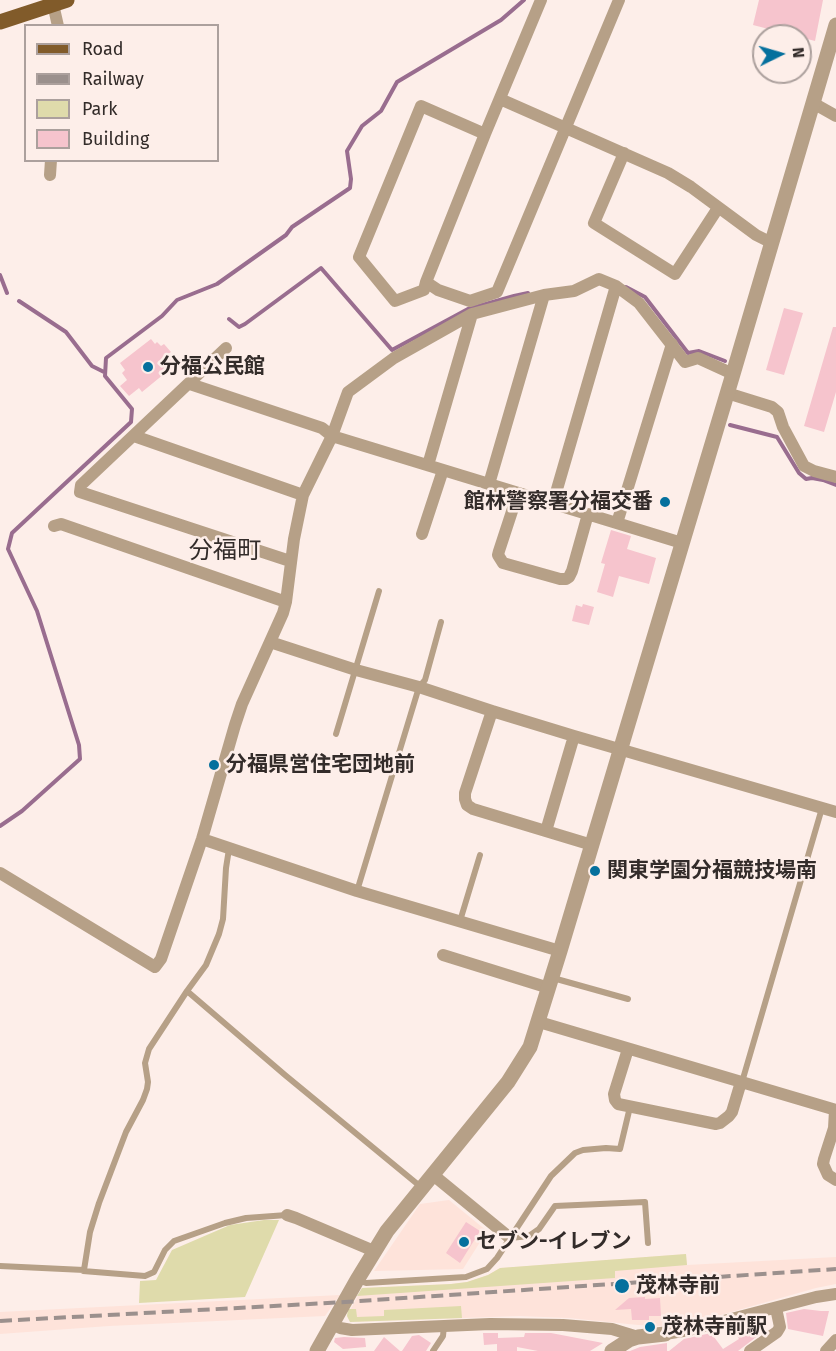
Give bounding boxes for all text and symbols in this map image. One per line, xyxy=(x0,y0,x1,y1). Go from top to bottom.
legend xyxy=(24,24,219,162)
north arrow xyxy=(752,24,812,84)
text: Road xyxy=(82,38,124,60)
text: N xyxy=(789,46,808,59)
text: Railway xyxy=(82,68,144,90)
text: Park xyxy=(82,98,117,120)
text: Building xyxy=(82,128,149,150)
place label: 分福公民館 xyxy=(160,354,265,380)
marker: 分福公民館 xyxy=(141,360,155,374)
place label: 館林警察署分福交番 xyxy=(464,489,653,515)
marker: 館林警察署分福交番 xyxy=(658,495,672,509)
district label: 分福町 xyxy=(189,537,261,565)
place label: 分福県営住宅団地前 xyxy=(226,752,415,778)
marker: 分福県営住宅団地前 xyxy=(207,758,221,772)
place label: 関東学園分福競技場南 xyxy=(607,858,817,884)
marker: 関東学園分福競技場南 xyxy=(588,864,602,878)
place label: セブン-イレブン xyxy=(476,1229,632,1255)
marker: セブン-イレブン xyxy=(457,1235,471,1249)
place label: 茂林寺前 xyxy=(636,1273,720,1299)
marker: 茂林寺前 xyxy=(613,1277,631,1295)
place label: 茂林寺前駅 xyxy=(662,1314,767,1340)
marker: 茂林寺前駅 xyxy=(643,1320,657,1334)

